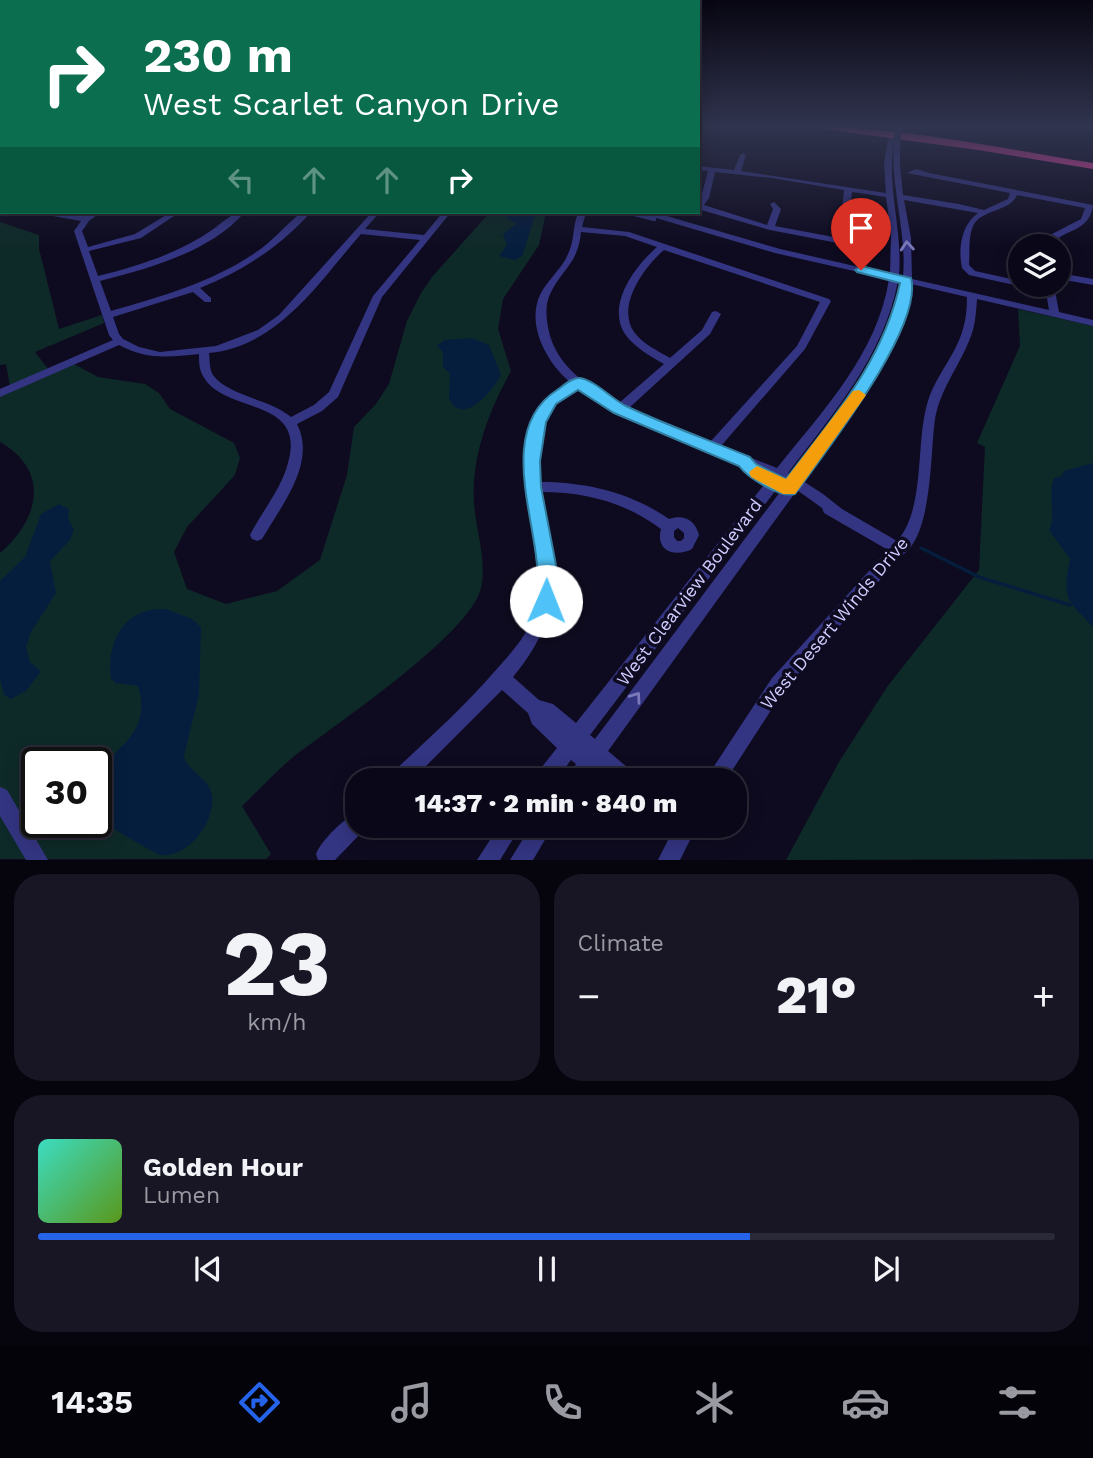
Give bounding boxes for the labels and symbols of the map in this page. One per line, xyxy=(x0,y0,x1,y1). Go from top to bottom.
pin xyxy=(831,198,891,270)
one-way arrow xyxy=(900,240,915,251)
street label: West Clearview Boulevard xyxy=(612,495,766,689)
street label: West Desert Winds Drive xyxy=(756,533,912,713)
position arrow xyxy=(509,564,583,638)
one-way arrow xyxy=(628,692,640,705)
speed limit sign: 30 xyxy=(21,747,112,838)

